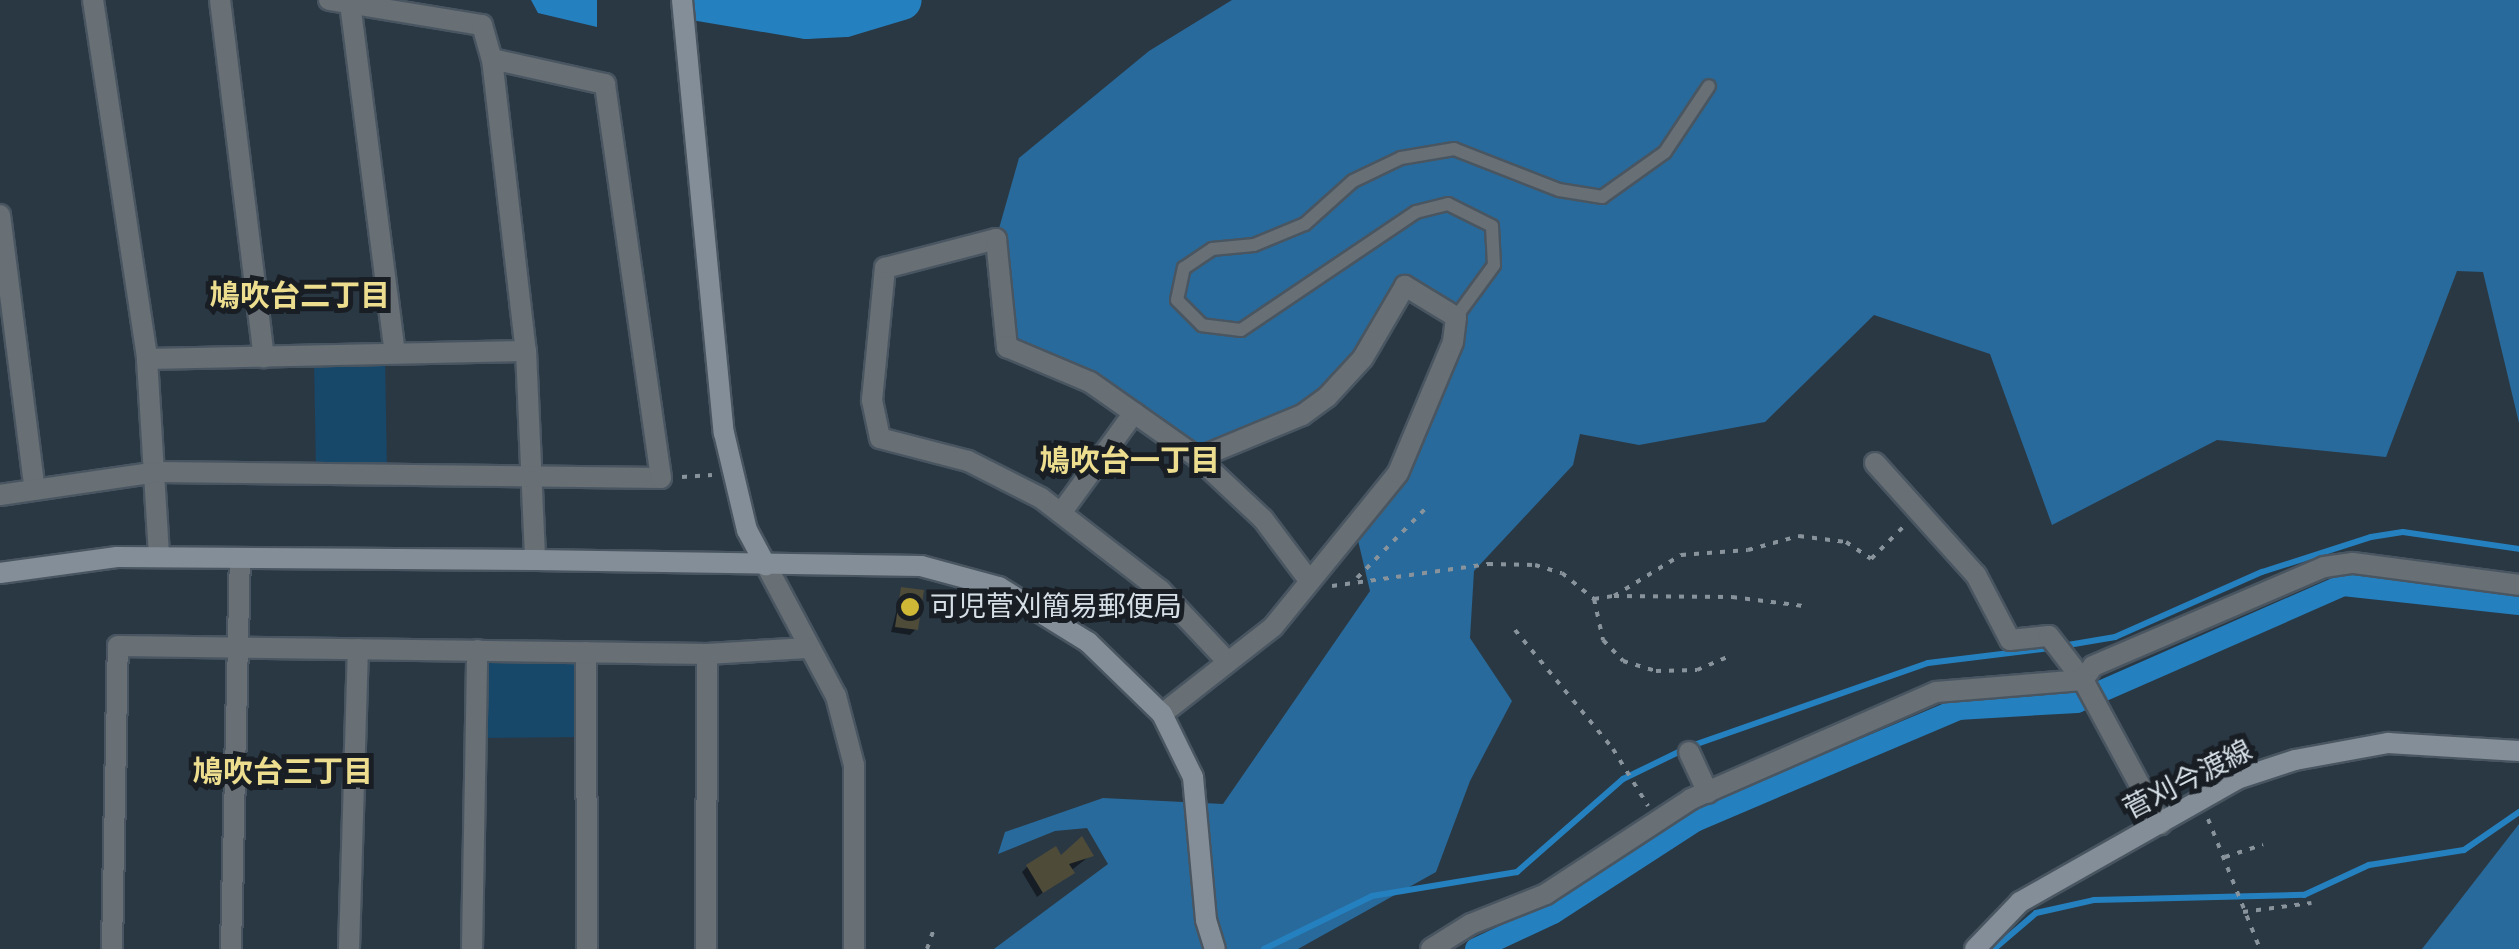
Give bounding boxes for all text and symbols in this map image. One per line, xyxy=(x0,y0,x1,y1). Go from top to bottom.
district label: 鳩吹台二丁目 xyxy=(210,279,390,315)
district label: 鳩吹台一丁目 xyxy=(1040,444,1220,480)
place label: 可児菅刈簡易郵便局 xyxy=(930,590,1182,624)
marker: 可児菅刈簡易郵便局 xyxy=(899,596,921,618)
street label: 菅刈今渡線 xyxy=(2118,733,2258,827)
district label: 鳩吹台三丁目 xyxy=(193,755,373,791)

